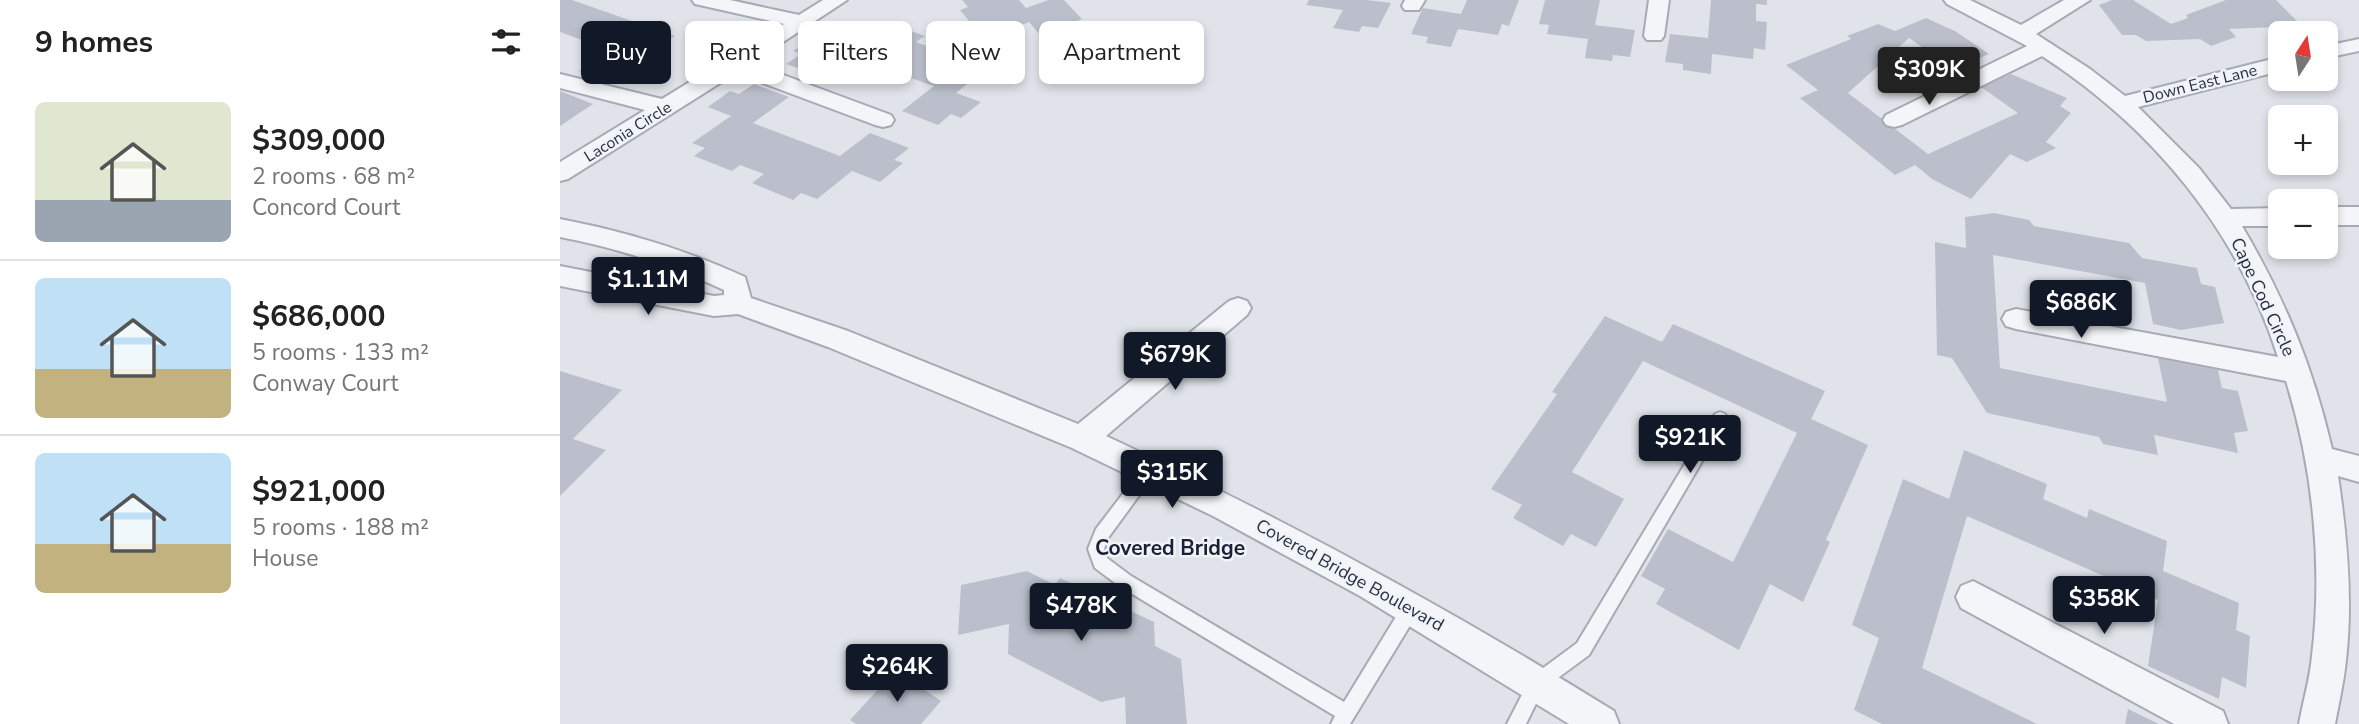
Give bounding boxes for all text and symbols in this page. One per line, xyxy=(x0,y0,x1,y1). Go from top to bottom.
chip: Buy xyxy=(581,21,671,84)
chip: Rent xyxy=(685,21,784,84)
chip: Filters xyxy=(798,21,912,84)
chip: New xyxy=(926,21,1025,84)
chip: Apartment xyxy=(1039,21,1204,84)
north arrow xyxy=(2268,21,2338,91)
map controls xyxy=(2268,21,2338,259)
text: 9 homes xyxy=(35,22,153,63)
icon: filters xyxy=(487,23,525,61)
pin: $309K xyxy=(1880,48,1978,107)
text: $309K xyxy=(1894,54,1964,85)
street label: Down East Lane xyxy=(2141,59,2259,109)
street label: Laconia Circle xyxy=(580,96,676,168)
button: + xyxy=(2268,105,2338,175)
text: $309,000 xyxy=(252,120,385,161)
icon: home xyxy=(91,130,175,214)
text: 2 rooms · 68 m² xyxy=(252,161,415,192)
button: − xyxy=(2268,189,2338,259)
text: Concord Court xyxy=(252,192,400,223)
street label: Cape Cod Circle xyxy=(2225,234,2301,360)
pin: $1.11M xyxy=(591,258,705,317)
text: $1.11M xyxy=(608,264,688,295)
pin: $686K xyxy=(2032,280,2130,340)
text: $686K xyxy=(2046,287,2116,318)
text: $686,000 xyxy=(252,296,385,337)
icon: home xyxy=(91,306,175,390)
pin: $679K xyxy=(1126,332,1224,392)
text: 5 rooms · 133 m² xyxy=(252,337,429,368)
text: $679K xyxy=(1140,339,1210,370)
text: Conway Court xyxy=(252,368,399,399)
pin: $921K xyxy=(1641,416,1739,475)
text: $921K xyxy=(1655,422,1725,453)
pin: $315K xyxy=(1123,450,1221,510)
text: $315K xyxy=(1137,457,1207,488)
text: $921,000 xyxy=(252,471,385,512)
icon: home xyxy=(91,481,175,565)
text: 5 rooms · 188 m² xyxy=(252,512,429,543)
street label: Covered Bridge Boulevard xyxy=(1252,513,1448,637)
district label: Covered Bridge xyxy=(1095,534,1245,562)
text: House xyxy=(252,543,319,574)
pin: $358K xyxy=(2055,576,2153,636)
text: $358K xyxy=(2069,583,2139,614)
pin: $478K xyxy=(1032,584,1130,643)
text: $478K xyxy=(1046,590,1116,621)
pin: $264K xyxy=(848,644,946,704)
text: $264K xyxy=(862,651,932,682)

